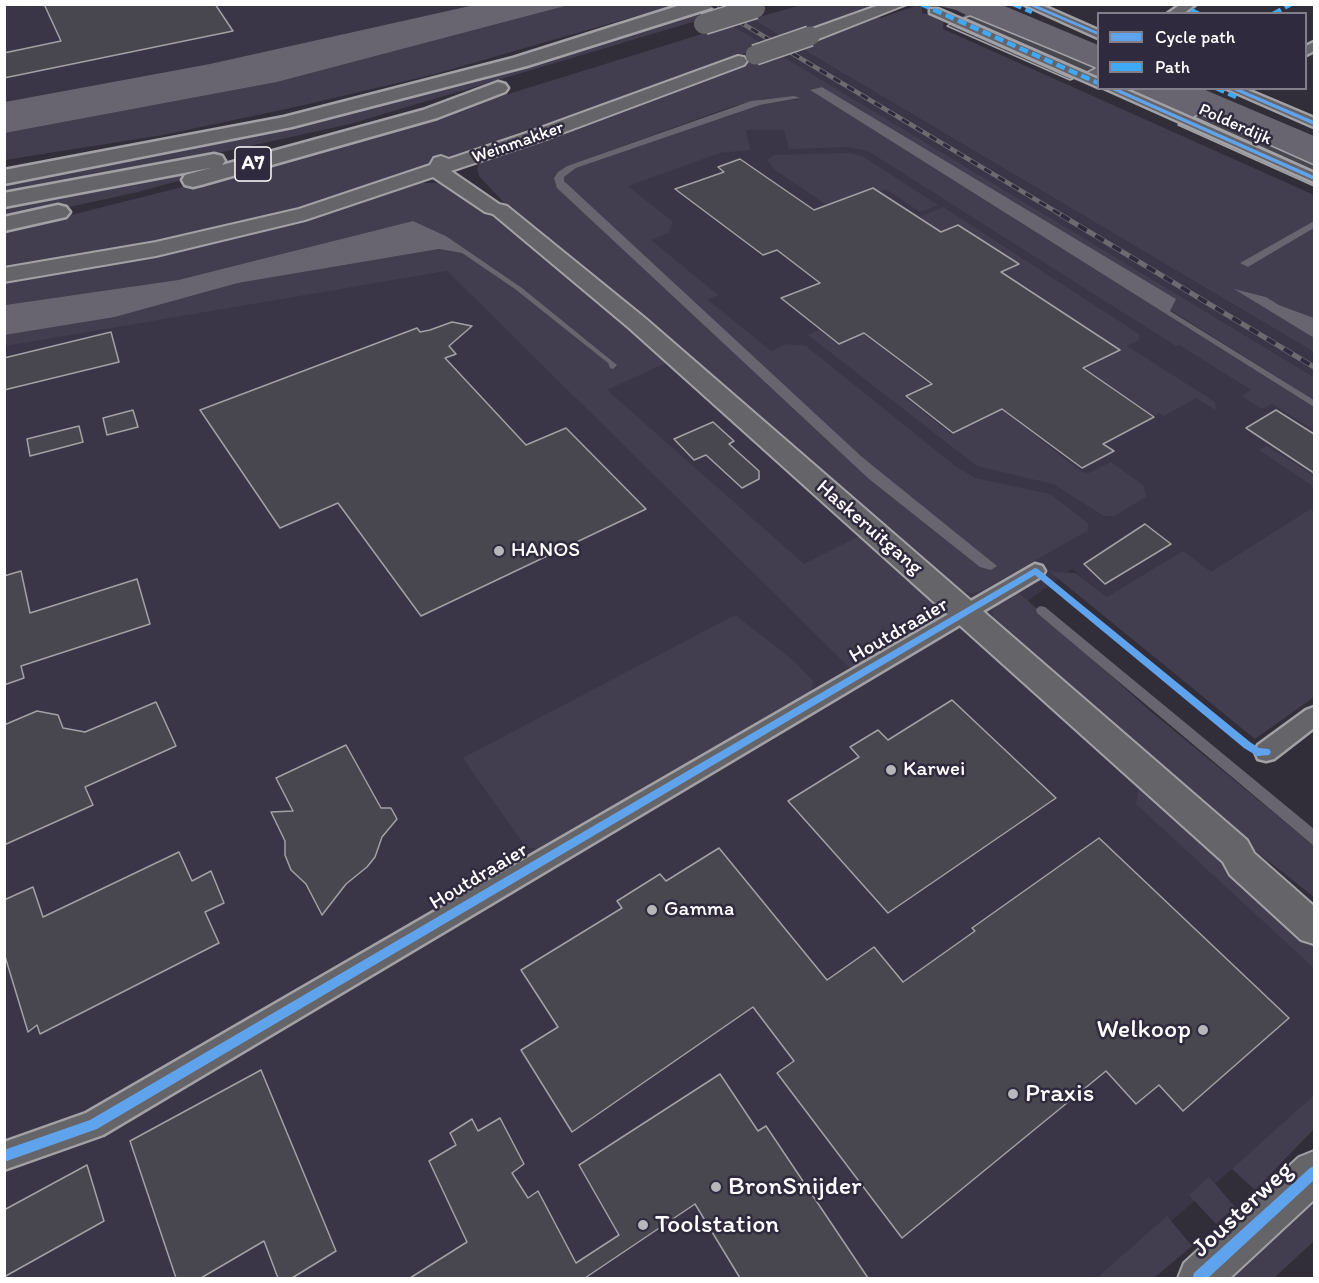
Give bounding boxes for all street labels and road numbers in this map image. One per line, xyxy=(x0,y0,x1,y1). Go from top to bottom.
street label: Polderdijk xyxy=(1195,99,1275,151)
street label: Weinmakker xyxy=(469,117,567,169)
road number: A7 xyxy=(235,147,271,181)
street label: Haskeruitgang xyxy=(811,475,927,581)
street label: Houtdraaier xyxy=(845,593,953,669)
street label: Houtdraaier xyxy=(425,838,533,916)
street label: Jousterweg xyxy=(1186,1155,1300,1265)

